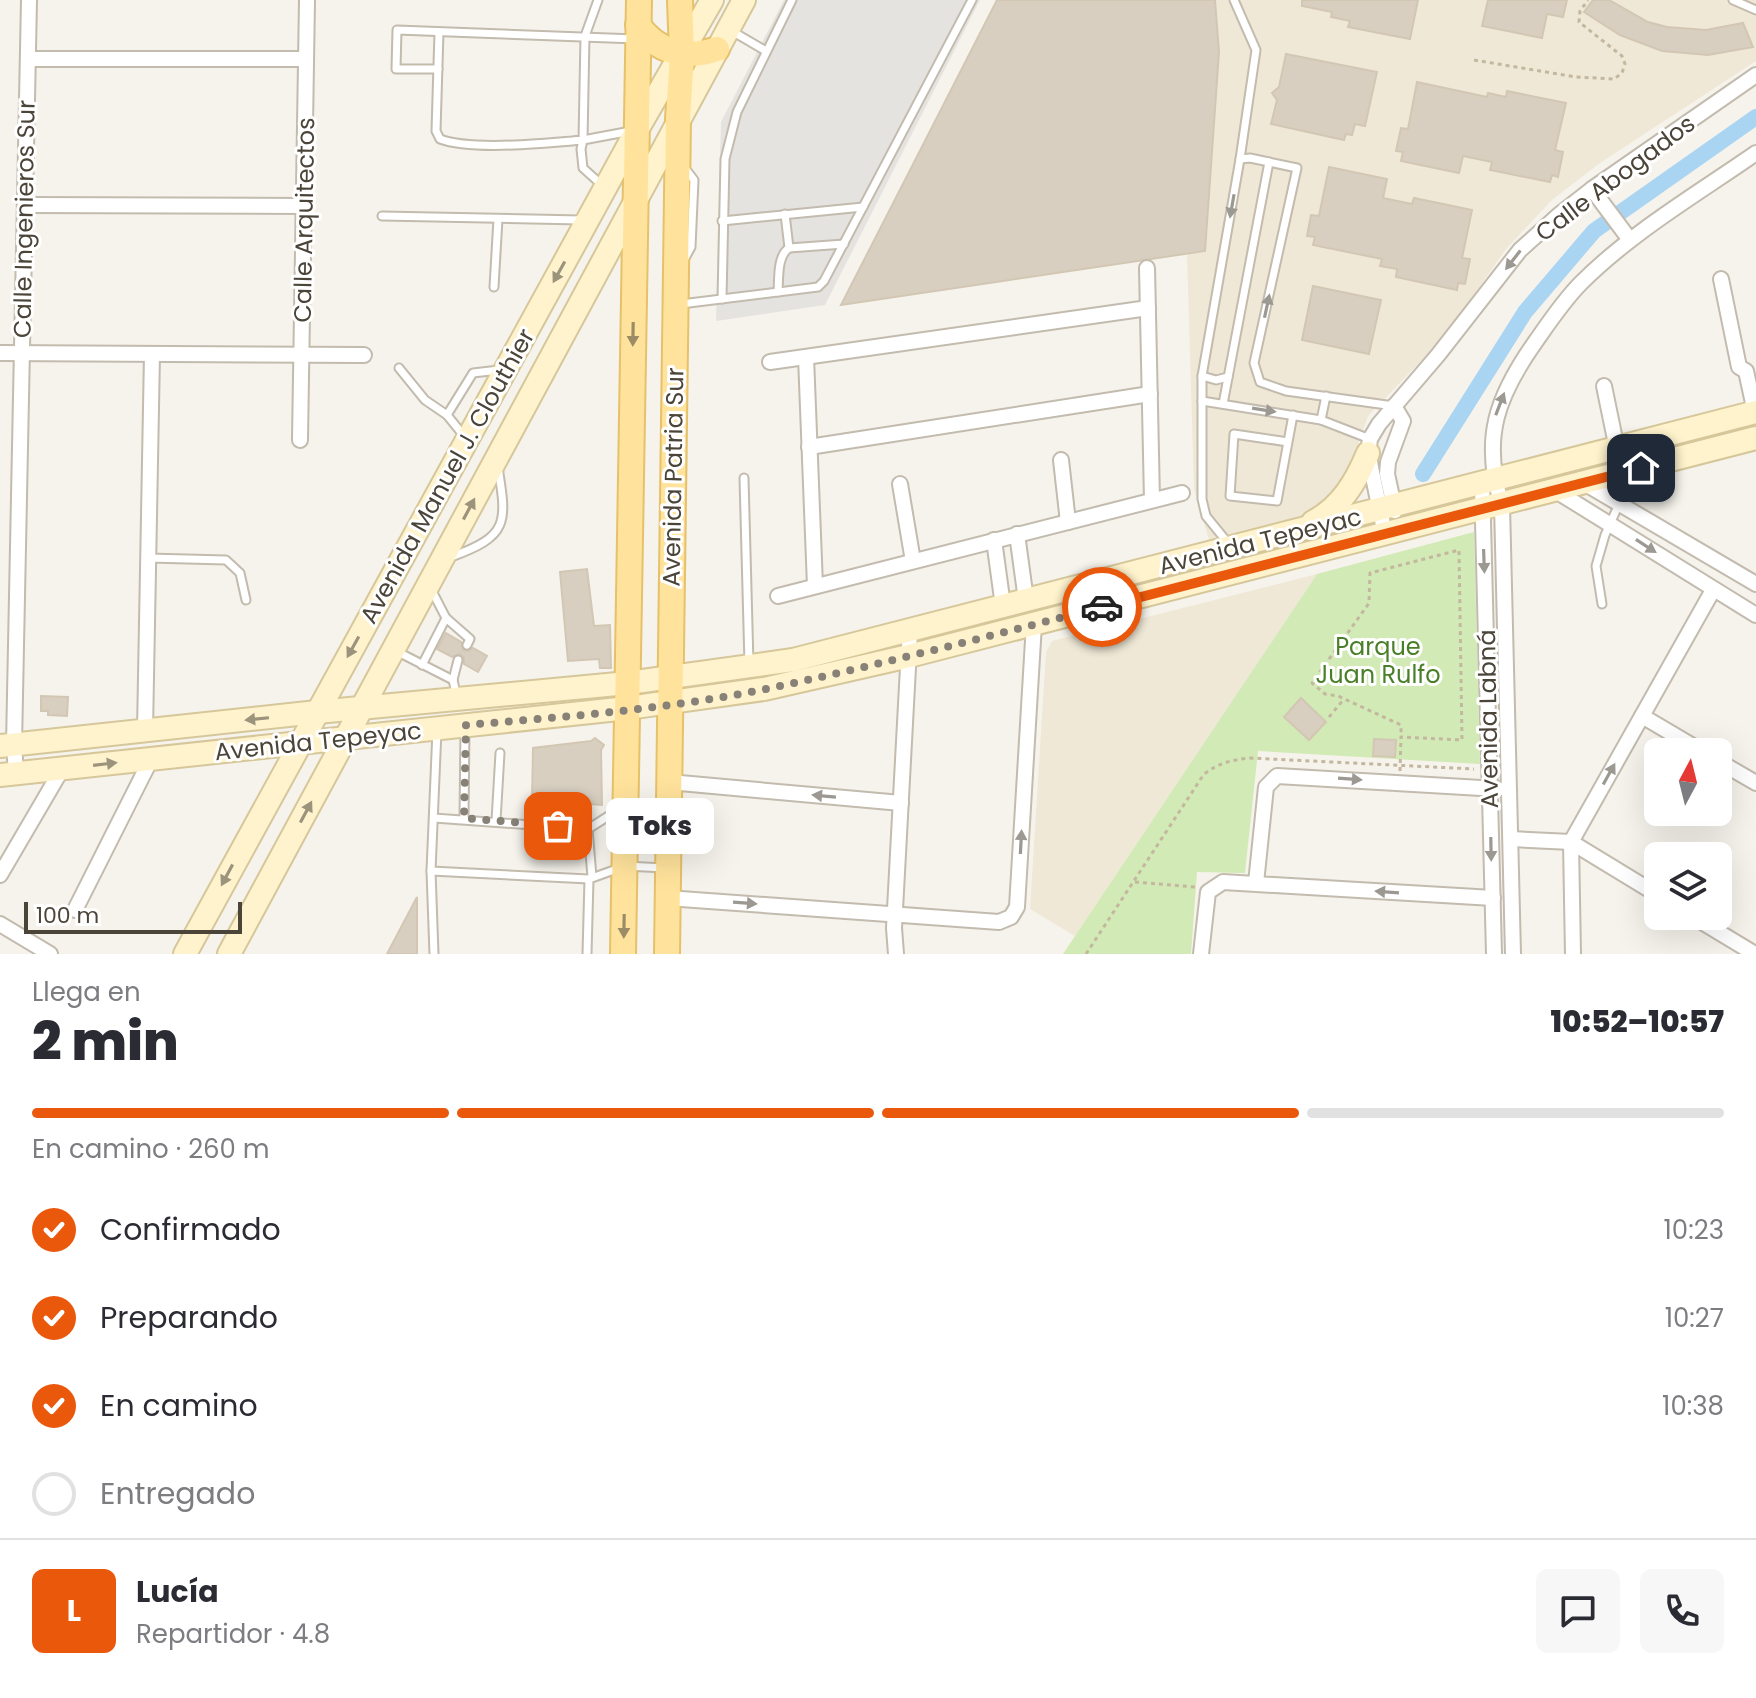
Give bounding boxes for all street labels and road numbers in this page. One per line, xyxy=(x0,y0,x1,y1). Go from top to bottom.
street label: Calle Ingenieros Sur xyxy=(5,100,43,338)
street label: Calle Abogados xyxy=(1528,107,1702,249)
street label: Calle Arquitectos xyxy=(286,117,322,323)
street label: Avenida Manuel J. Clouthier xyxy=(352,323,542,629)
street label: Avenida Patria Sur xyxy=(655,367,691,587)
street label: Avenida Tepeyac xyxy=(1155,500,1365,582)
street label: Avenida Labná xyxy=(1470,629,1506,809)
street label: Avenida Tepeyac xyxy=(213,714,423,768)

